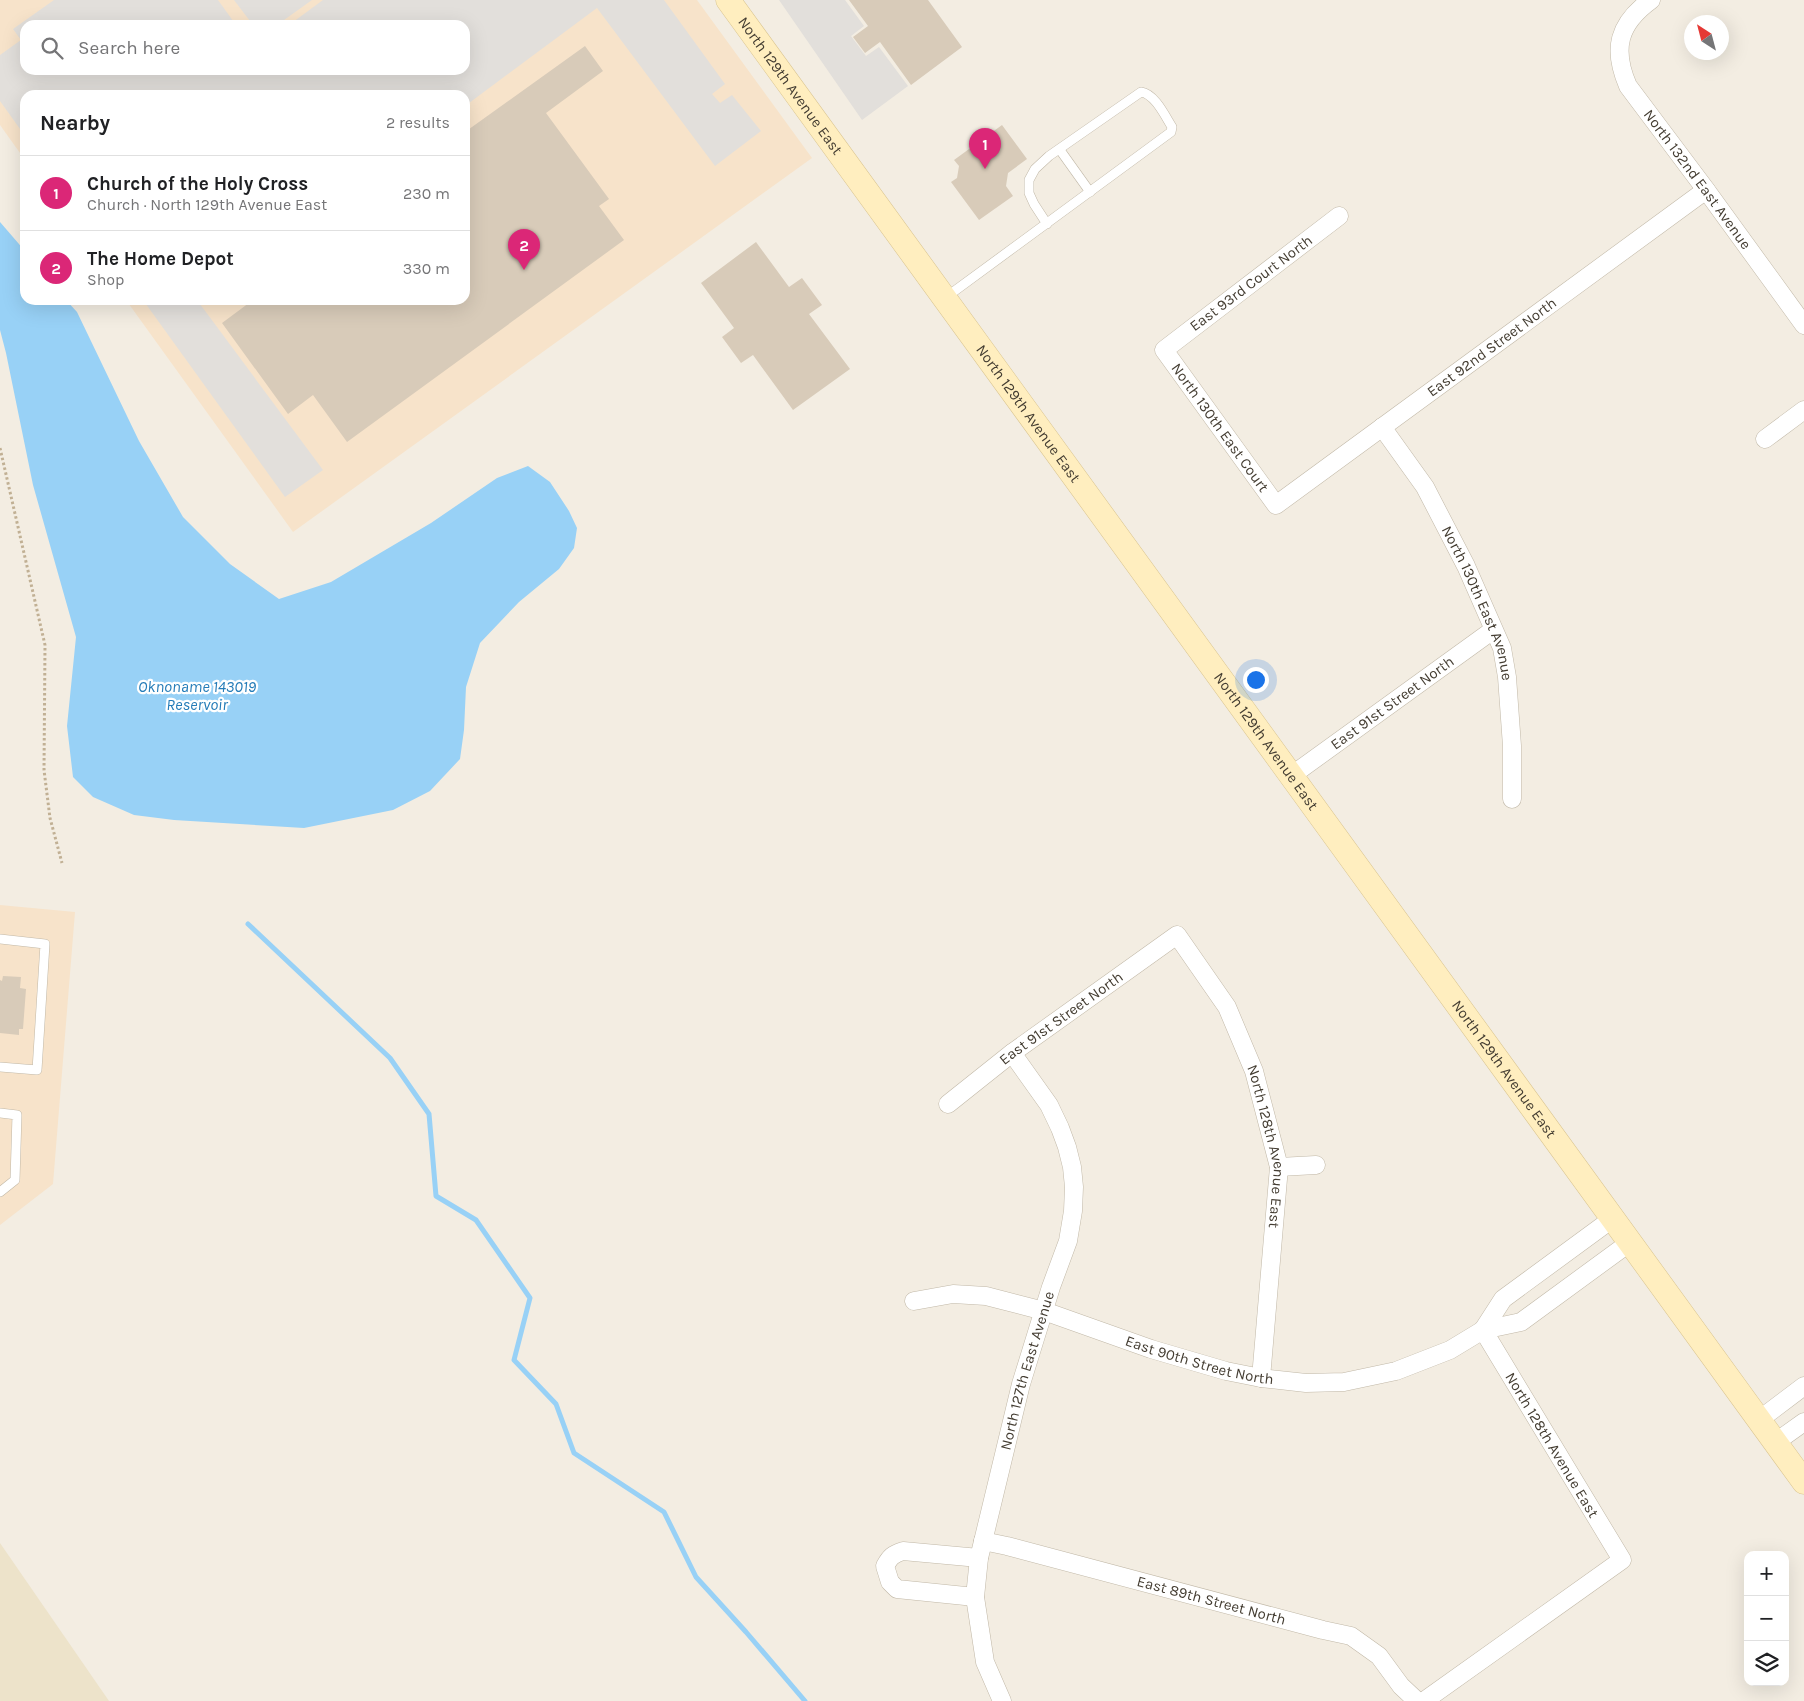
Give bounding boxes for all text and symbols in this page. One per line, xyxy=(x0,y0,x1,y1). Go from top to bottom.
street label: North 129th Avenue East xyxy=(734,13,847,159)
north arrow xyxy=(1684,15,1729,60)
search box xyxy=(20,20,470,75)
icon: search xyxy=(38,34,66,62)
text: Search here xyxy=(78,37,180,59)
street label: North 132nd East Avenue xyxy=(1640,106,1755,253)
text: Nearby xyxy=(40,111,110,135)
text: 2 results xyxy=(386,113,450,132)
pin: 1 xyxy=(969,128,1001,169)
text: Church of the Holy Cross xyxy=(87,173,308,195)
text: 1 xyxy=(53,184,59,203)
text: 230 m xyxy=(403,184,450,203)
text: Church · North 129th Avenue East xyxy=(87,195,327,214)
pin: 2 xyxy=(508,229,540,270)
street label: East 93rd Court North xyxy=(1186,231,1316,335)
text: The Home Depot xyxy=(87,248,234,270)
text: 2 xyxy=(51,259,61,278)
text: 330 m xyxy=(403,259,450,278)
text: Shop xyxy=(87,270,124,289)
street label: East 92nd Street North xyxy=(1423,294,1560,400)
street label: North 129th Avenue East xyxy=(972,341,1084,486)
street label: North 130th East Court xyxy=(1167,360,1273,496)
street label: North 130th East Avenue xyxy=(1438,523,1516,682)
street label: East 91st Street North xyxy=(1327,652,1458,753)
your location xyxy=(1243,667,1269,693)
street label: North 129th Avenue East xyxy=(1210,669,1322,814)
water label: Oknoname 143019 Reservoir xyxy=(138,677,257,714)
street label: East 91st Street North xyxy=(996,968,1126,1069)
street label: North 129th Avenue East xyxy=(1448,997,1560,1142)
street label: North 128th Avenue East xyxy=(1243,1062,1288,1229)
street label: North 127th East Avenue xyxy=(996,1289,1058,1452)
street label: East 90th Street North xyxy=(1123,1332,1274,1388)
street label: North 128th Avenue East xyxy=(1501,1369,1603,1521)
map controls xyxy=(1744,1551,1789,1686)
button: + xyxy=(1744,1551,1789,1596)
street label: East 89th Street North xyxy=(1135,1572,1288,1629)
button: − xyxy=(1744,1596,1789,1641)
button: layers xyxy=(1744,1641,1789,1686)

